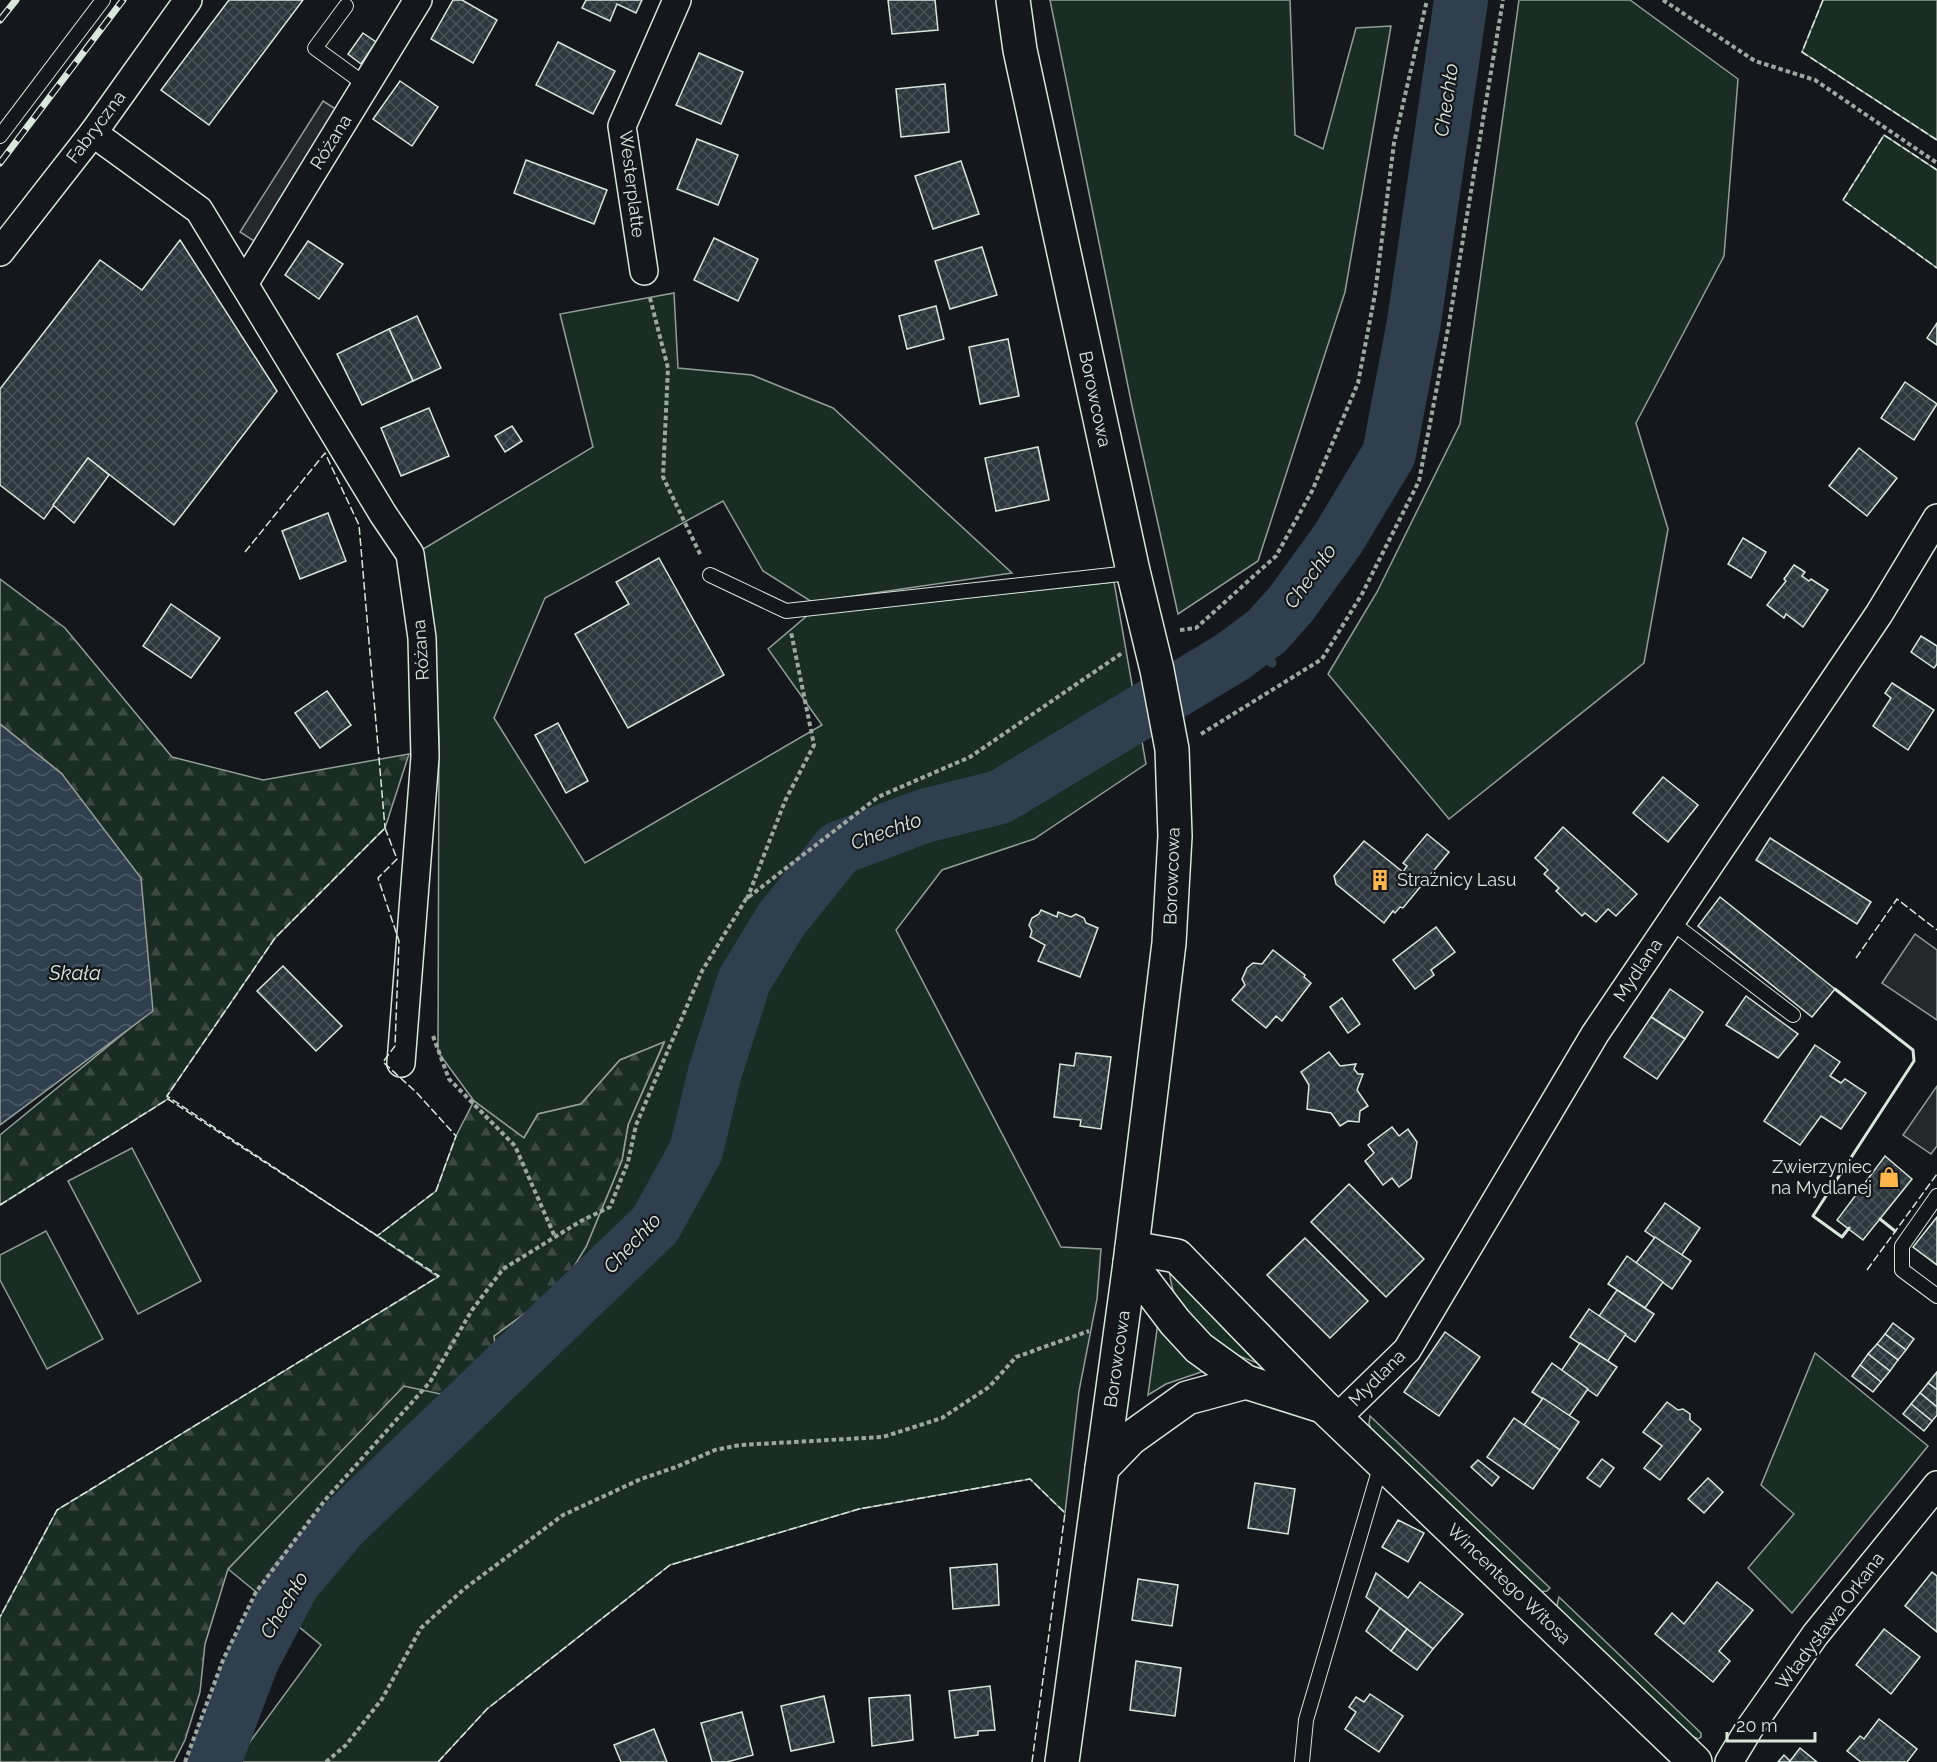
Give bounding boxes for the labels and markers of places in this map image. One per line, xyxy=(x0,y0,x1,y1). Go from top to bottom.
building icon: Strażnicy Lasu xyxy=(1368,868,1392,892)
place label: Strażnicy Lasu xyxy=(1397,869,1516,890)
place label: Zwierzyniec na Mydlanej xyxy=(1771,1156,1872,1198)
shop icon: Zwierzyniec na Mydlanej xyxy=(1877,1165,1901,1189)

